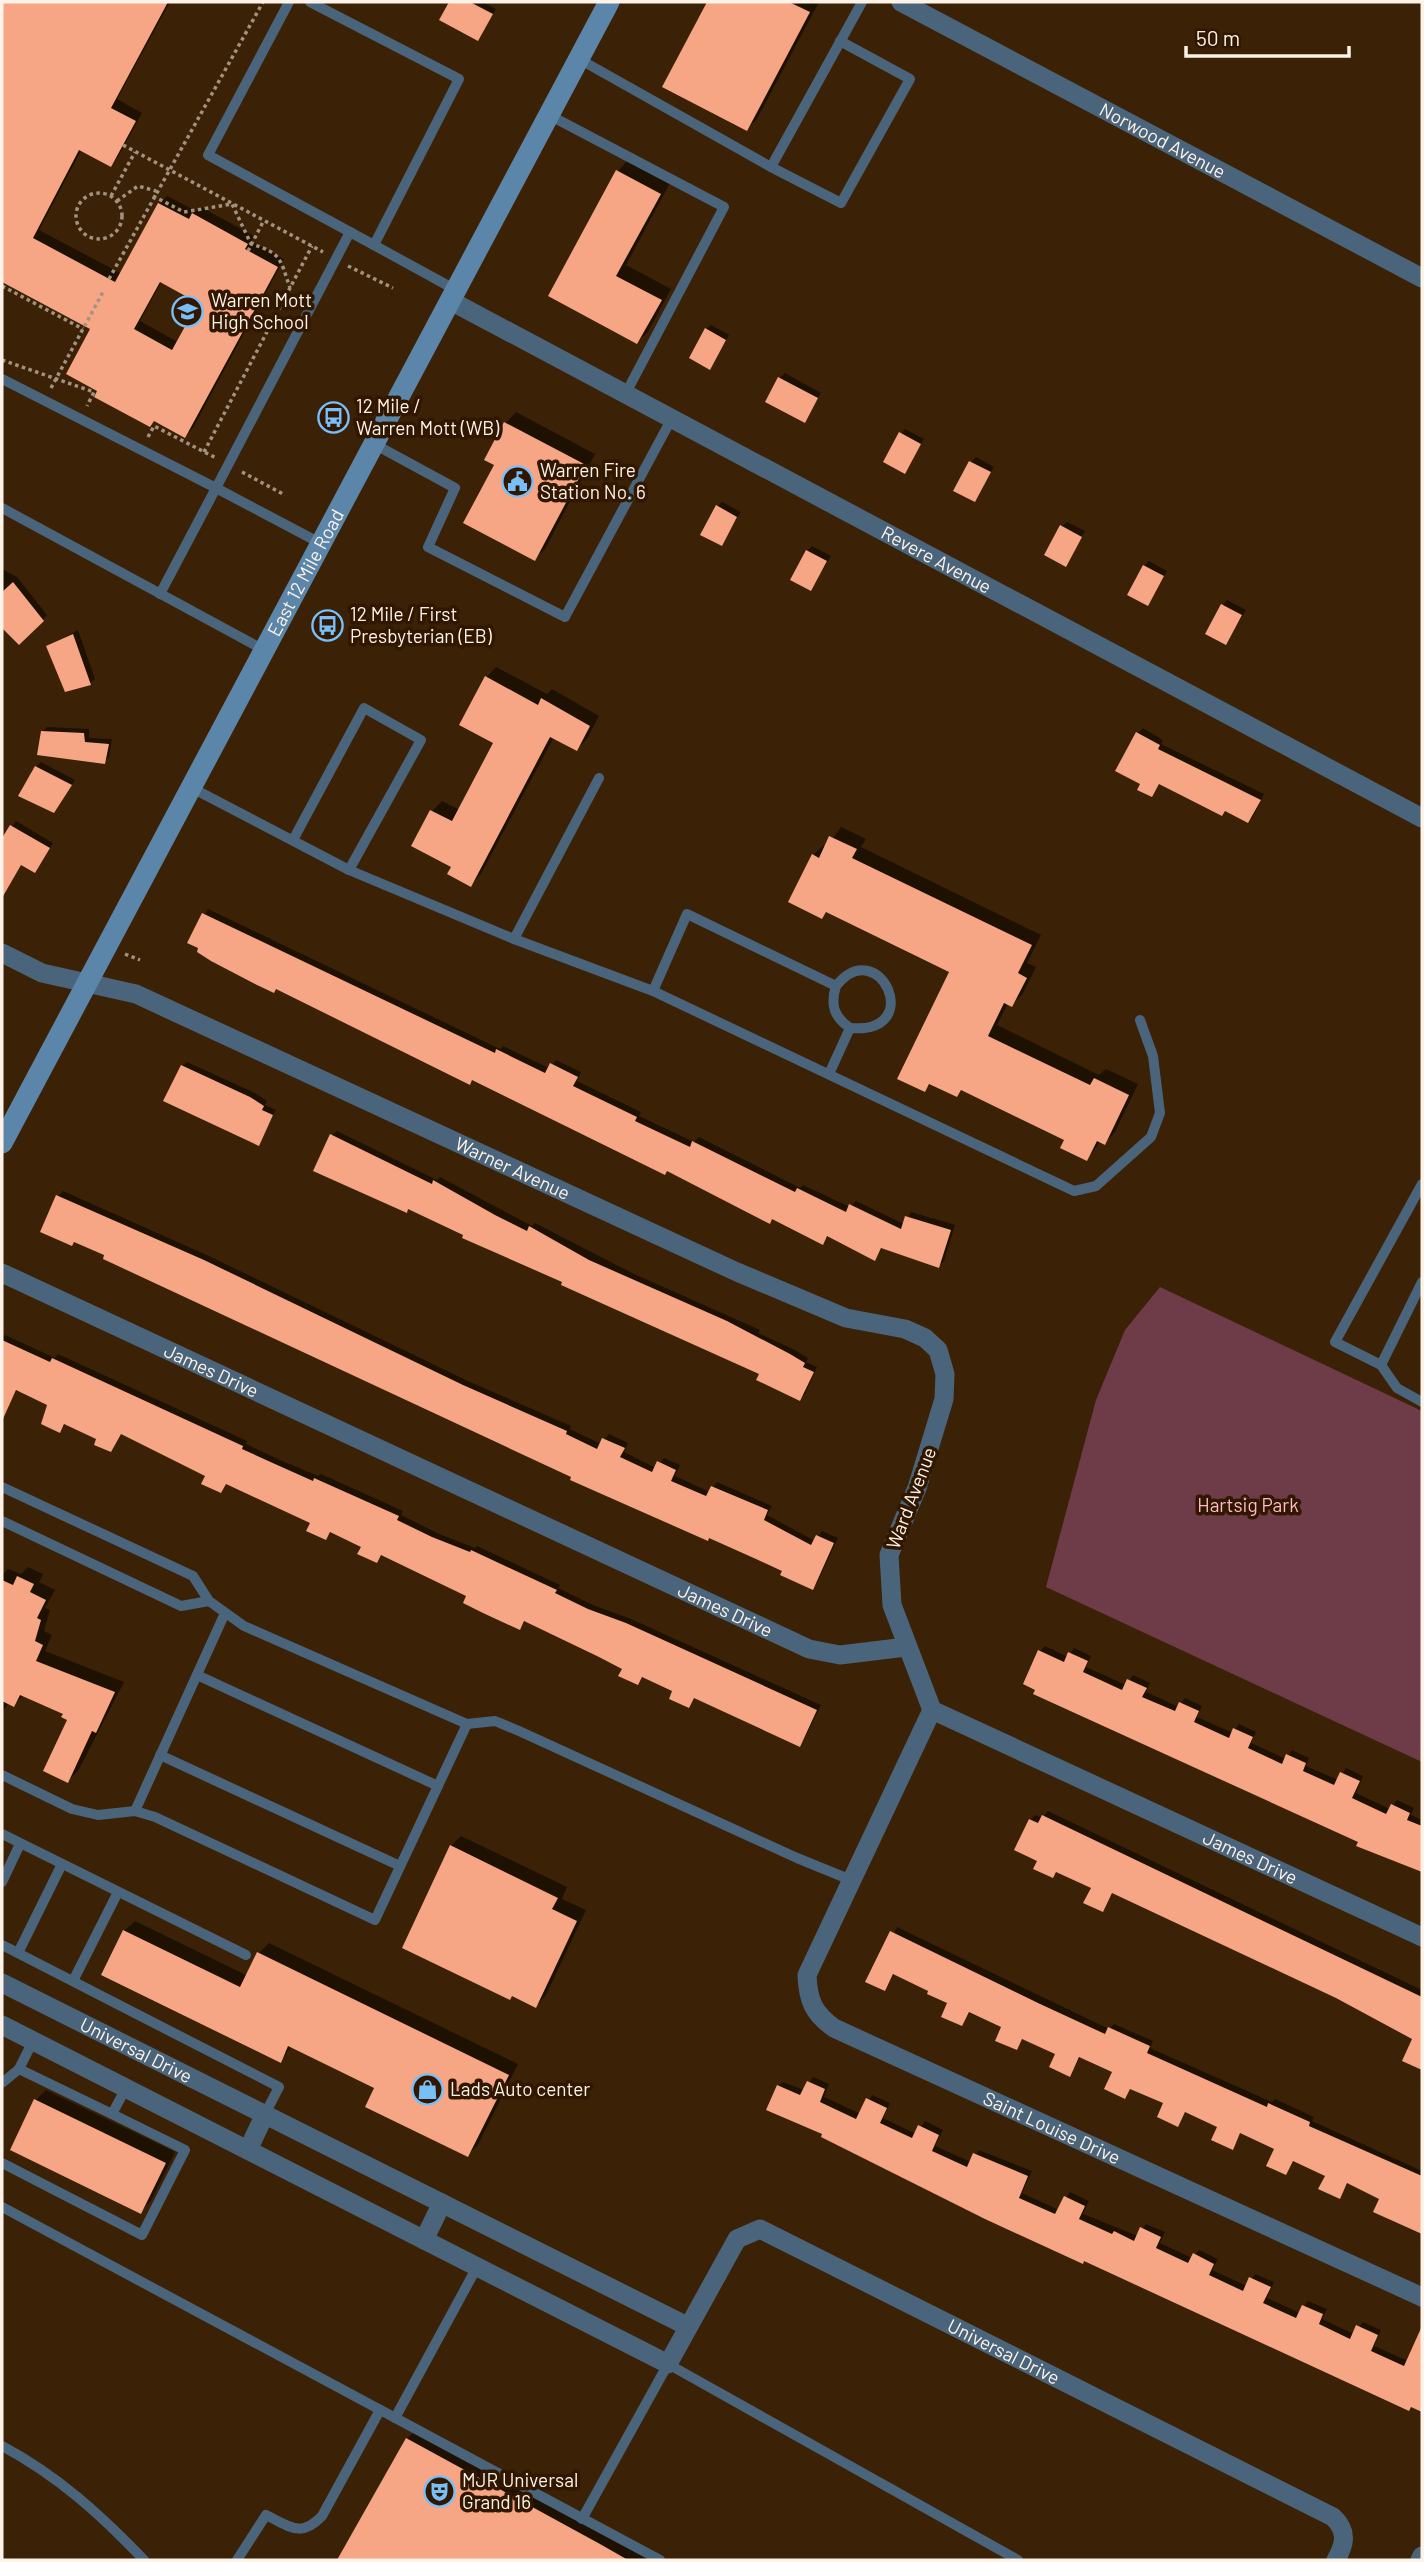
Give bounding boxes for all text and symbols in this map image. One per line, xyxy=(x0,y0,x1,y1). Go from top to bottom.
scale bar xyxy=(1186,14,1349,58)
text: 50 m xyxy=(1196,25,1240,50)
street label: Norwood Avenue xyxy=(1096,97,1230,183)
place label: Warren Mott High School xyxy=(211,288,312,333)
school or university icon: Warren Mott High School xyxy=(171,294,205,328)
place label: 12 Mile / Warren Mott (WB) xyxy=(356,394,500,439)
bus stop icon: 12 Mile / Warren Mott (WB) xyxy=(316,400,350,434)
place label: Warren Fire Station No. 6 xyxy=(540,458,646,503)
public building icon: Warren Fire Station No. 6 xyxy=(500,464,534,498)
street label: East 12 Mile Road xyxy=(262,505,348,640)
street label: Revere Avenue xyxy=(878,520,996,598)
place label: 12 Mile / First Presbyterian (EB) xyxy=(350,602,493,647)
bus stop icon: 12 Mile / First Presbyterian (EB) xyxy=(310,608,344,642)
street label: Warner Avenue xyxy=(452,1131,574,1204)
street label: James Drive xyxy=(161,1338,262,1402)
street label: Ward Avenue xyxy=(881,1444,940,1552)
park label: Hartsig Park xyxy=(1197,1493,1299,1516)
street label: James Drive xyxy=(675,1578,776,1641)
street label: James Drive xyxy=(1200,1825,1301,1889)
street label: Universal Drive xyxy=(76,2012,196,2087)
shop icon: Lads Auto center xyxy=(410,2072,444,2106)
place label: Lads Auto center xyxy=(450,2077,590,2100)
street label: Saint Louise Drive xyxy=(980,2086,1124,2169)
street label: Universal Drive xyxy=(944,2313,1064,2389)
place label: MJR Universal Grand 16 xyxy=(462,2468,578,2513)
theatre icon: MJR Universal Grand 16 xyxy=(422,2474,456,2508)

